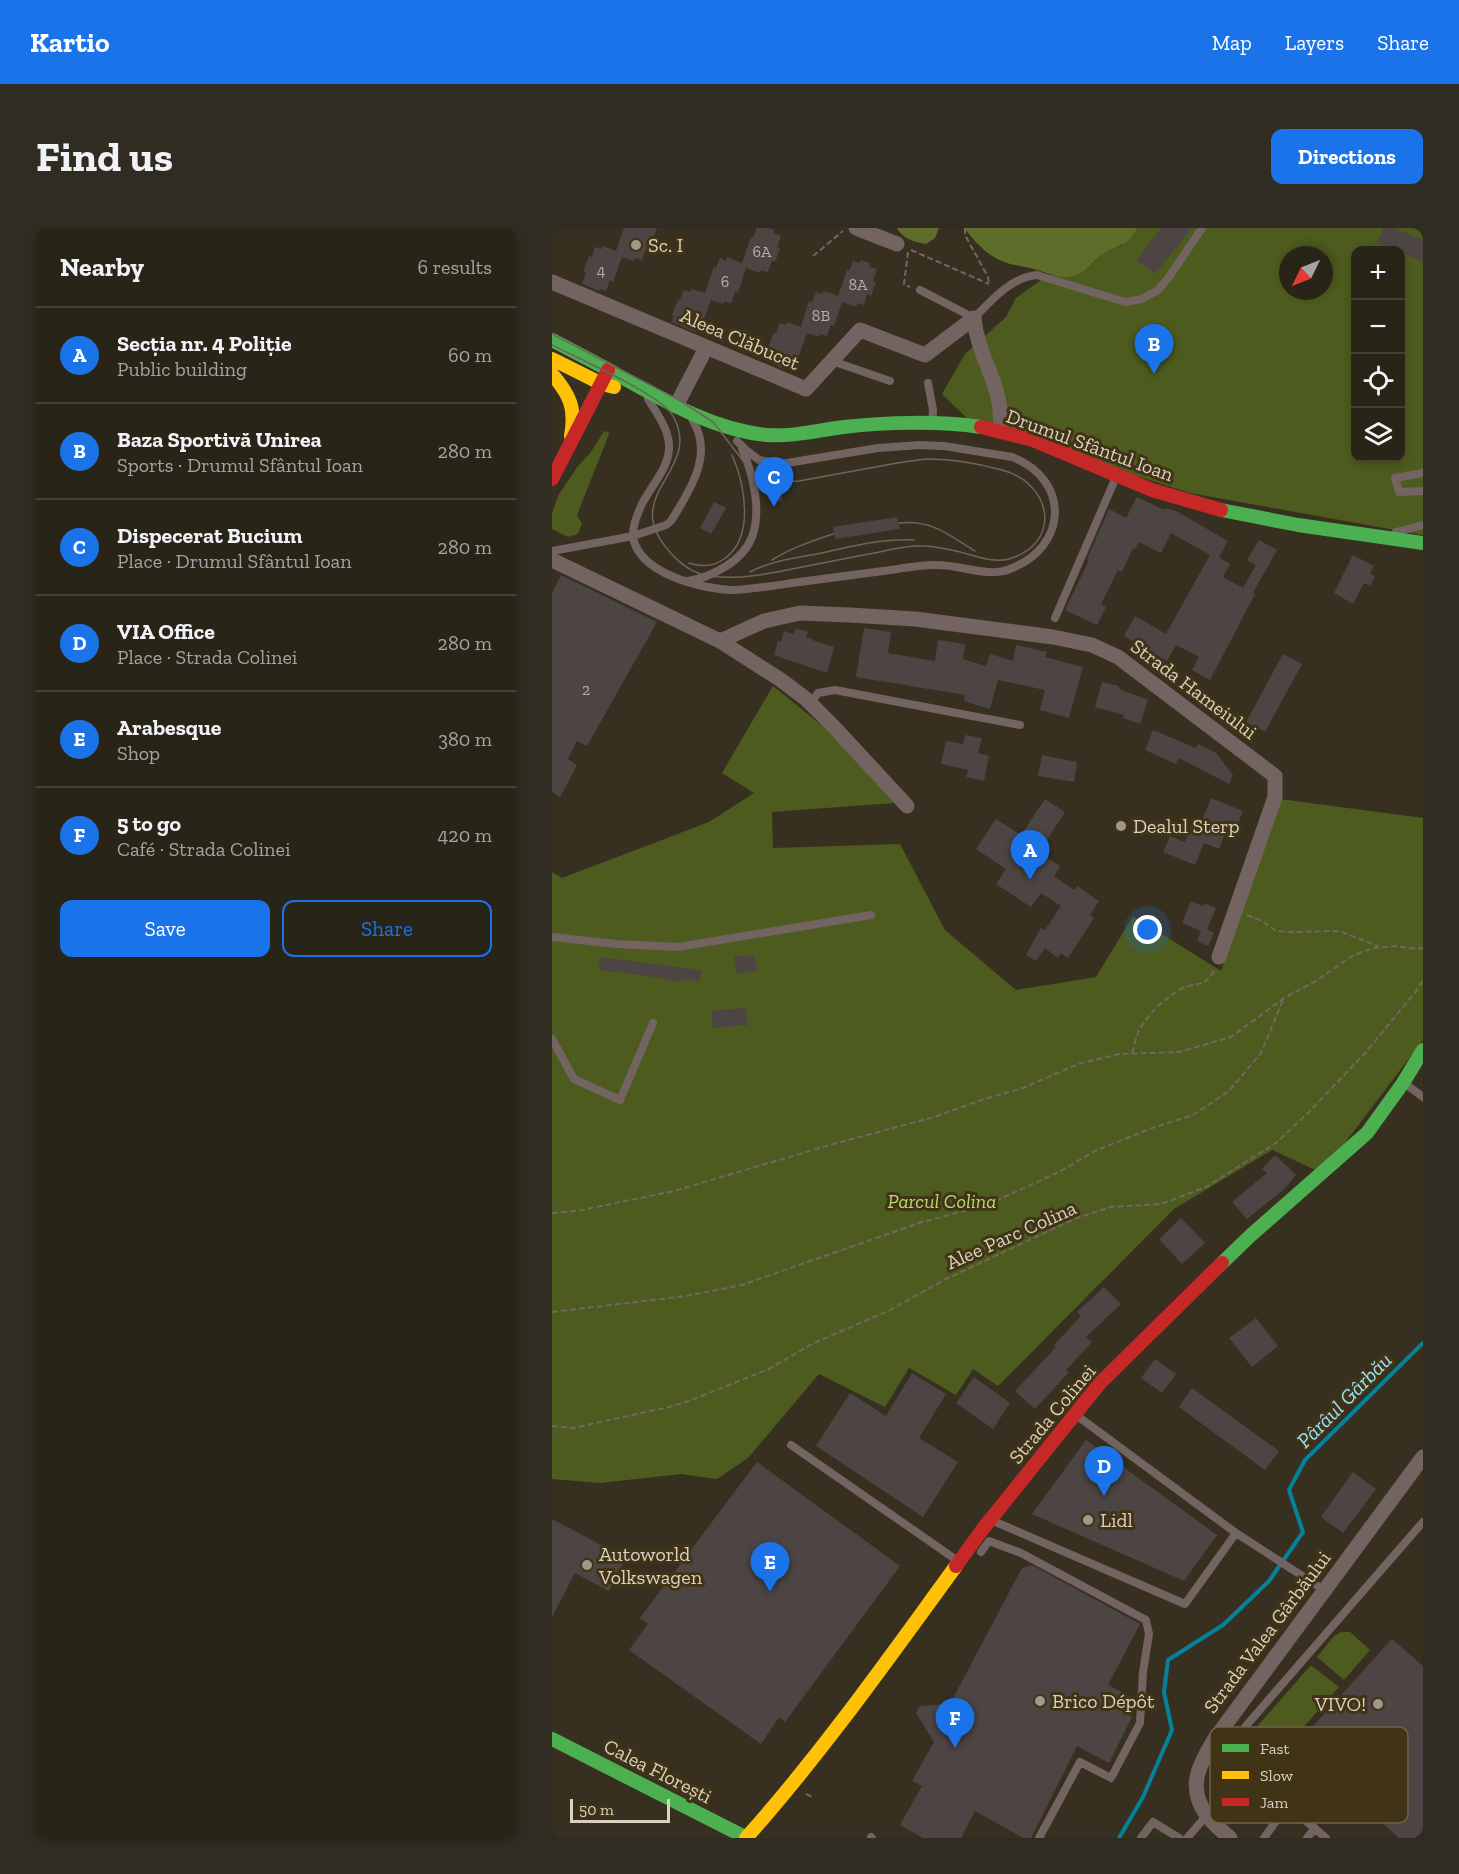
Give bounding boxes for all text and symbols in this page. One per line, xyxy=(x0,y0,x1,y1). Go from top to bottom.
text: Kartio xyxy=(30,26,110,59)
text: Map xyxy=(1212,30,1252,55)
text: Layers xyxy=(1285,30,1344,55)
text: Share xyxy=(1377,30,1429,55)
button: Directions xyxy=(1271,129,1423,184)
text: Find us xyxy=(36,131,173,182)
place label: Sc. I xyxy=(648,233,683,257)
marker: Sc. I xyxy=(629,238,643,252)
house number: 6A xyxy=(753,242,772,261)
north arrow xyxy=(1279,246,1333,300)
map controls xyxy=(1351,246,1405,462)
button: + xyxy=(1351,246,1405,300)
text: Nearby xyxy=(60,251,144,283)
text: 6 results xyxy=(418,255,492,279)
house number: 4 xyxy=(597,261,606,280)
house number: 6 xyxy=(721,272,729,291)
house number: 8A xyxy=(849,275,868,294)
button: − xyxy=(1351,300,1405,354)
street label: Aleea Clăbucet xyxy=(677,303,804,375)
house number: 8B xyxy=(812,306,830,325)
pin: B xyxy=(1134,324,1174,374)
text: Secția nr. 4 Poliție xyxy=(117,330,292,357)
text: A xyxy=(73,343,86,367)
text: 60 m xyxy=(448,343,492,367)
button: locate xyxy=(1351,354,1405,408)
text: Public building xyxy=(117,357,247,381)
street label: Drumul Sfântul Ioan xyxy=(1003,404,1177,487)
button: layers xyxy=(1351,408,1405,462)
text: Baza Sportivă Unirea xyxy=(117,426,322,453)
text: B xyxy=(73,439,86,463)
text: 280 m xyxy=(438,439,492,463)
text: Sports · Drumul Sfântul Ioan xyxy=(117,453,363,477)
pin: C xyxy=(754,458,794,507)
text: Dispecerat Bucium xyxy=(117,522,303,549)
text: C xyxy=(73,535,86,559)
text: 280 m xyxy=(438,535,492,559)
text: Place · Drumul Sfântul Ioan xyxy=(117,549,352,573)
text: VIA Office xyxy=(117,618,215,645)
text: D xyxy=(73,631,86,655)
text: 280 m xyxy=(438,631,492,655)
street label: Strada Hameiului xyxy=(1126,634,1262,744)
text: Place · Strada Colinei xyxy=(117,645,297,669)
house number: 2 xyxy=(582,680,590,699)
text: Arabesque xyxy=(117,714,221,741)
text: E xyxy=(74,727,85,751)
text: 380 m xyxy=(438,727,492,751)
text: Shop xyxy=(117,741,160,765)
text: 5 to go xyxy=(117,810,181,837)
place label: Dealul Sterp xyxy=(1133,814,1239,838)
marker: Dealul Sterp xyxy=(1114,819,1128,833)
text: F xyxy=(74,823,85,847)
text: 420 m xyxy=(438,823,492,847)
pin: A xyxy=(1010,830,1050,880)
text: Café · Strada Colinei xyxy=(117,837,291,861)
button: Save xyxy=(60,900,270,957)
button: Share xyxy=(282,900,492,957)
your location xyxy=(1133,915,1162,944)
park label: Parcul Colina xyxy=(888,1189,996,1213)
street label: Alee Parc Colina xyxy=(942,1195,1080,1274)
water label: Pârâul Gârbău xyxy=(1291,1347,1397,1453)
street label: Strada Colinei xyxy=(1004,1359,1101,1468)
pin: D xyxy=(1084,1446,1124,1496)
place label: Lidl xyxy=(1100,1508,1133,1532)
marker: Lidl xyxy=(1081,1513,1095,1527)
place label: Autoworld Volkswagen xyxy=(598,1542,703,1589)
pin: E xyxy=(750,1542,790,1592)
street label: Strada Valea Gârbăului xyxy=(1198,1546,1336,1718)
marker: Autoworld Volkswagen xyxy=(580,1558,594,1572)
place label: Brico Dépôt xyxy=(1052,1689,1155,1713)
place label: VIVO! xyxy=(1314,1692,1366,1716)
marker: Brico Dépôt xyxy=(1033,1694,1047,1708)
marker: VIVO! xyxy=(1371,1697,1385,1711)
pin: F xyxy=(936,1698,974,1748)
legend xyxy=(1210,1727,1408,1823)
street label: Calea Florești xyxy=(600,1734,716,1809)
text: Fast xyxy=(1260,1739,1289,1758)
text: Slow xyxy=(1260,1766,1294,1785)
text: Jam xyxy=(1260,1793,1289,1812)
scale bar xyxy=(570,1796,670,1824)
text: 50 m xyxy=(579,1800,614,1819)

